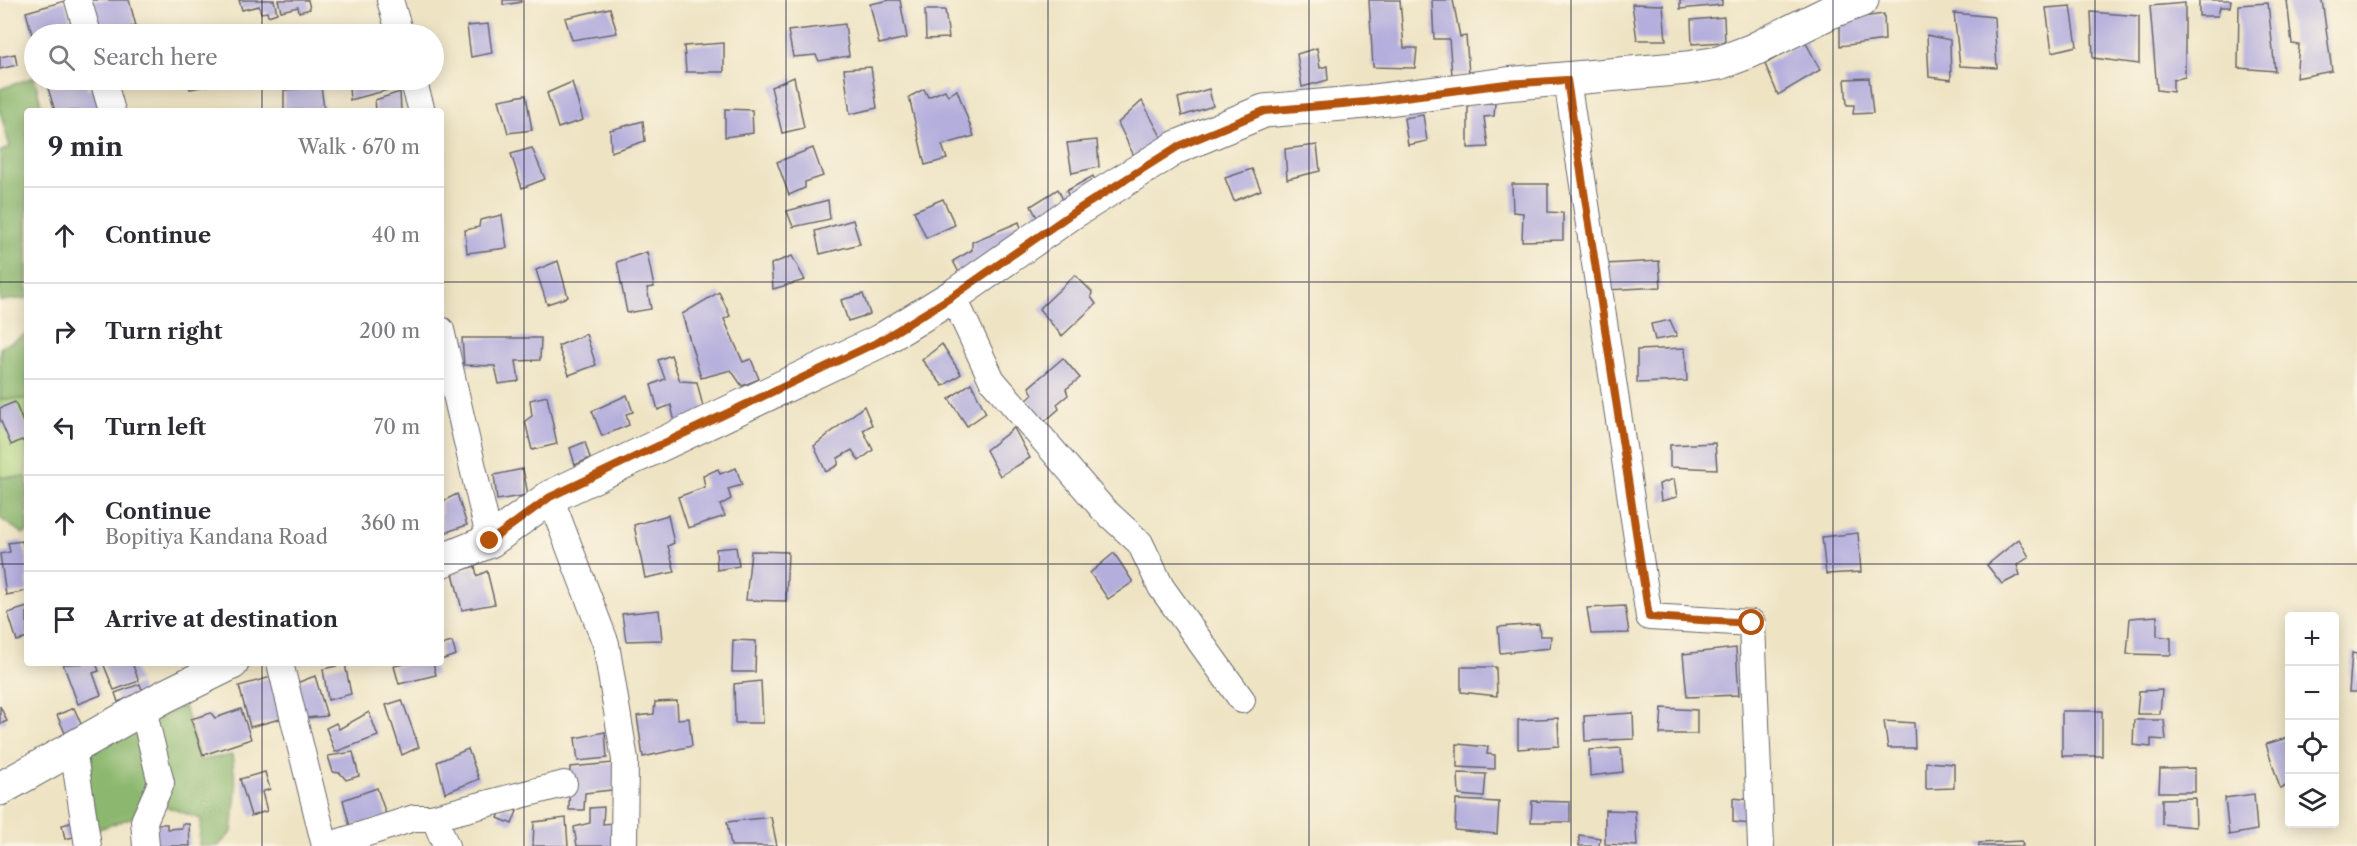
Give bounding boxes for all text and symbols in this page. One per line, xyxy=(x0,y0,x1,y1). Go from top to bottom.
search box xyxy=(24,24,444,90)
icon: search xyxy=(45,41,78,74)
text: Search here xyxy=(93,44,218,71)
text: 9 min xyxy=(48,131,123,163)
text: Walk · 670 m xyxy=(298,135,420,159)
icon: ahead xyxy=(48,219,81,252)
text: Continue xyxy=(105,222,211,249)
text: 40 m xyxy=(372,223,420,247)
icon: right xyxy=(48,315,81,348)
text: Turn right xyxy=(105,318,223,345)
text: 200 m xyxy=(359,319,420,343)
icon: left xyxy=(48,411,81,444)
text: Turn left xyxy=(105,414,206,441)
text: 70 m xyxy=(374,415,420,439)
text: Continue xyxy=(105,498,211,525)
icon: ahead xyxy=(48,507,81,540)
text: 360 m xyxy=(361,511,420,535)
text: Bopitiya Kandana Road xyxy=(105,525,328,549)
route end xyxy=(476,527,502,553)
icon: arrive xyxy=(48,603,81,636)
text: Arrive at destination xyxy=(105,606,338,633)
route start xyxy=(1738,609,1764,635)
map controls xyxy=(2285,612,2339,828)
button: + xyxy=(2285,612,2339,666)
button: − xyxy=(2285,666,2339,720)
button: locate xyxy=(2285,720,2339,774)
button: layers xyxy=(2285,774,2339,828)

